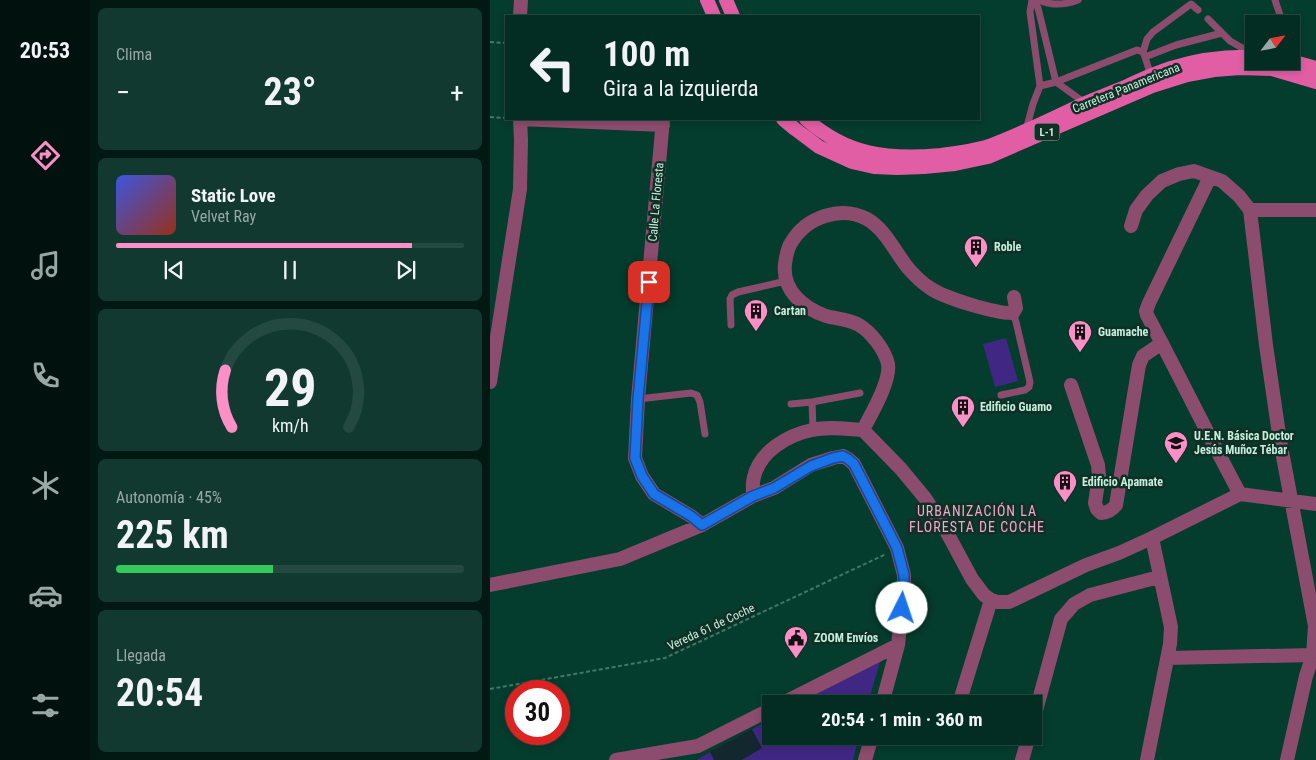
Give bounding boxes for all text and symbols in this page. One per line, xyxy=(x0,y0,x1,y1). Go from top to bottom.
north arrow xyxy=(1245,15,1300,70)
map controls xyxy=(1245,15,1300,70)
text: 100 m xyxy=(603,34,690,75)
icon: left xyxy=(520,35,585,100)
text: 20:53 xyxy=(20,38,70,63)
text: Clima xyxy=(116,45,152,64)
street label: Carretera Panamericana xyxy=(1070,60,1182,116)
text: 23° xyxy=(263,70,317,114)
text: − xyxy=(116,76,130,109)
text: + xyxy=(450,76,464,109)
text: Gira a la izquierda xyxy=(603,76,759,101)
road number: L-1 xyxy=(1034,124,1060,140)
icon: directions xyxy=(28,138,63,173)
street label: Calle La Floresta xyxy=(646,162,666,242)
text: Static Love xyxy=(191,184,276,207)
text: Velvet Ray xyxy=(191,207,256,226)
building icon: Roble xyxy=(963,234,989,268)
place label: Roble xyxy=(994,240,1022,254)
icon: music xyxy=(28,248,63,283)
icon: previous xyxy=(160,256,188,284)
icon: pause xyxy=(276,256,304,284)
icon: next xyxy=(392,256,420,284)
pin xyxy=(628,261,670,303)
icon: arrive xyxy=(635,268,663,296)
building icon: Cartan xyxy=(743,298,769,332)
place label: Cartan xyxy=(774,304,806,318)
building icon: Guamache xyxy=(1067,319,1093,353)
place label: Guamache xyxy=(1098,325,1149,339)
icon: phone xyxy=(28,358,63,393)
text: 29 xyxy=(264,358,316,419)
building icon: Edificio Guamo xyxy=(950,394,976,428)
place label: Edificio Guamo xyxy=(980,400,1052,414)
text: km/h xyxy=(272,415,308,436)
place label: U.E.N. Básica Doctor Jesús Muñoz Tébar xyxy=(1194,429,1294,457)
school or university icon: U.E.N. Básica Doctor Jesús Muñoz Tébar xyxy=(1163,430,1189,464)
icon: climate xyxy=(28,468,63,503)
building icon: Edificio Apamate xyxy=(1052,469,1078,503)
place label: Edificio Apamate xyxy=(1082,475,1163,489)
text: Autonomía · 45% xyxy=(116,488,222,507)
district label: URBANIZACIÓN LA FLORESTA DE COCHE xyxy=(909,502,1045,535)
text: 225 km xyxy=(116,513,229,557)
icon: car xyxy=(28,578,63,613)
position arrow xyxy=(875,581,927,633)
street label: Vereda 61 de Coche xyxy=(665,601,757,653)
public building icon: ZOOM Envíos xyxy=(783,625,809,659)
place label: ZOOM Envíos xyxy=(814,631,879,645)
text: Llegada xyxy=(116,646,166,665)
text: 20:54 xyxy=(116,671,203,715)
speed limit sign: 30 xyxy=(505,680,570,745)
icon: filters xyxy=(28,688,63,723)
text: 20:54 · 1 min · 360 m xyxy=(821,708,983,731)

